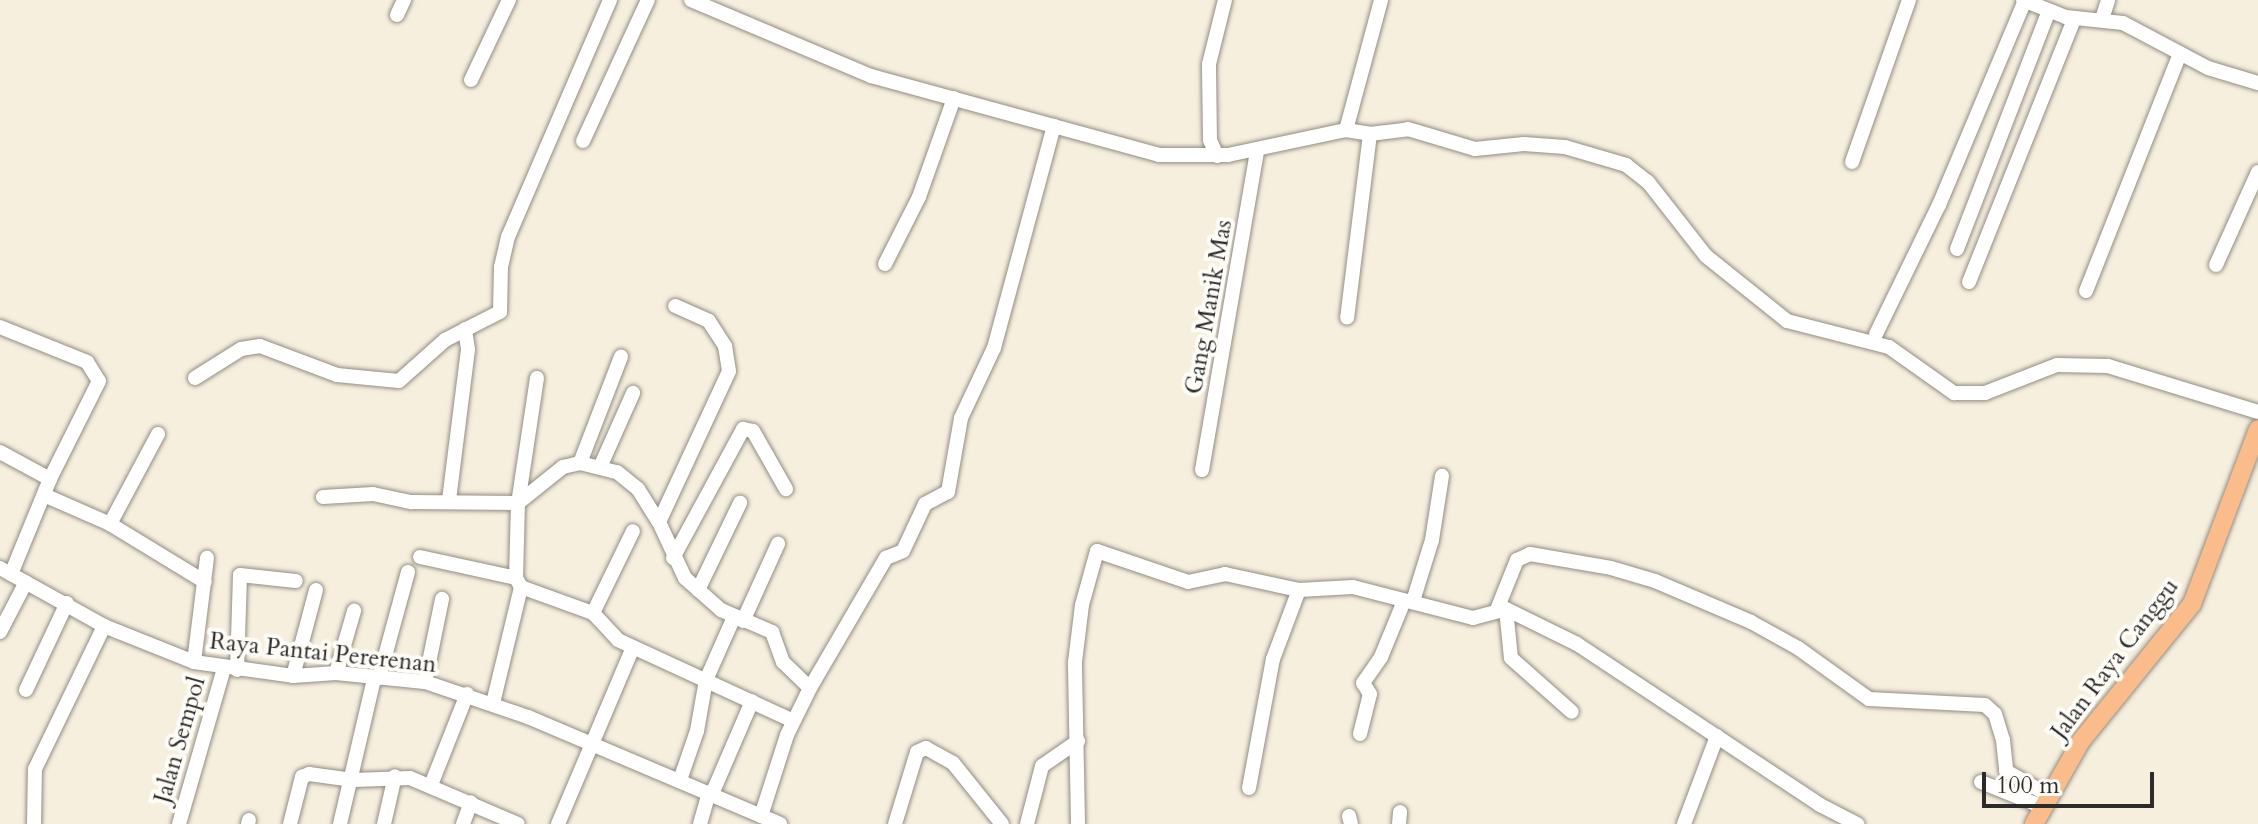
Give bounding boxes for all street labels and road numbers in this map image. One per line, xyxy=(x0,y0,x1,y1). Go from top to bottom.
street label: Gang Manik Mas xyxy=(1179,218,1239,396)
street label: Jalan Raya Canggu xyxy=(2045,573,2185,745)
street label: Raya Pantai Pererenan xyxy=(208,627,438,679)
street label: Jalan Sempol xyxy=(148,673,212,807)

